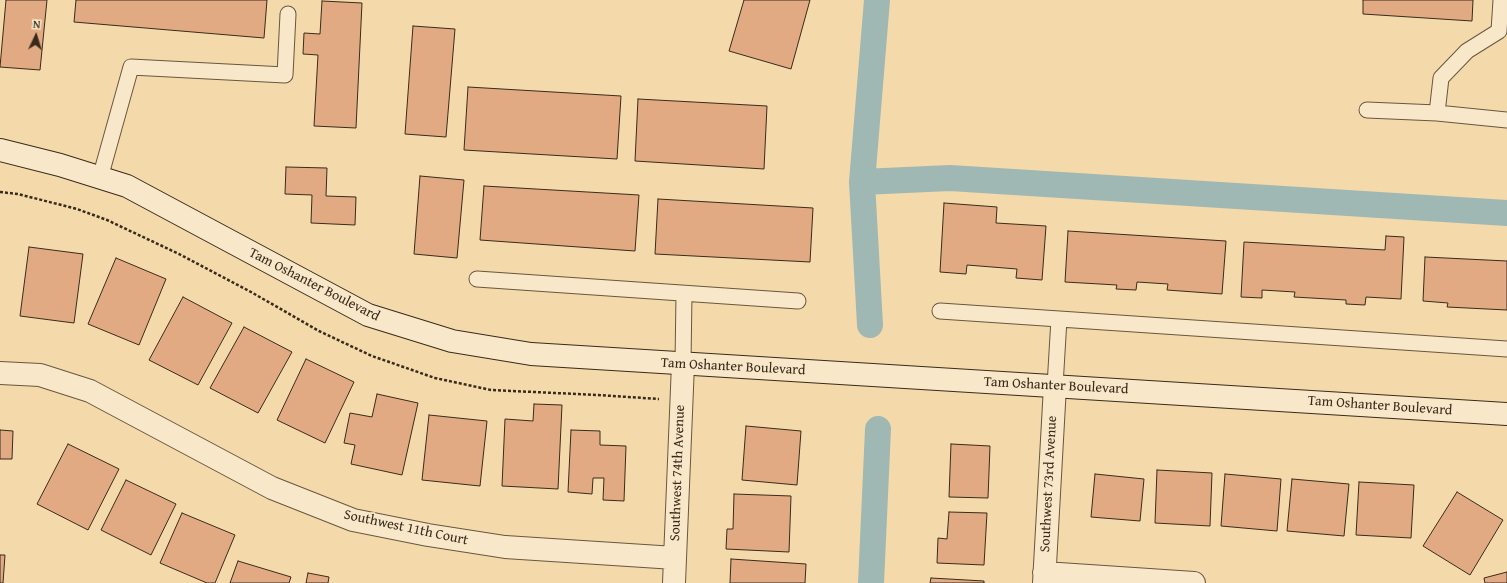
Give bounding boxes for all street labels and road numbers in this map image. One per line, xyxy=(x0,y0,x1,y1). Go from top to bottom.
street label: Tam Oshanter Boulevard xyxy=(246,245,382,325)
street label: Tam Oshanter Boulevard xyxy=(660,355,806,379)
street label: Tam Oshanter Boulevard xyxy=(983,374,1129,398)
street label: Tam Oshanter Boulevard xyxy=(1307,393,1453,419)
street label: Southwest 74th Avenue xyxy=(667,404,689,542)
street label: Southwest 73rd Avenue xyxy=(1037,415,1061,553)
street label: Southwest 11th Court xyxy=(342,507,470,549)

